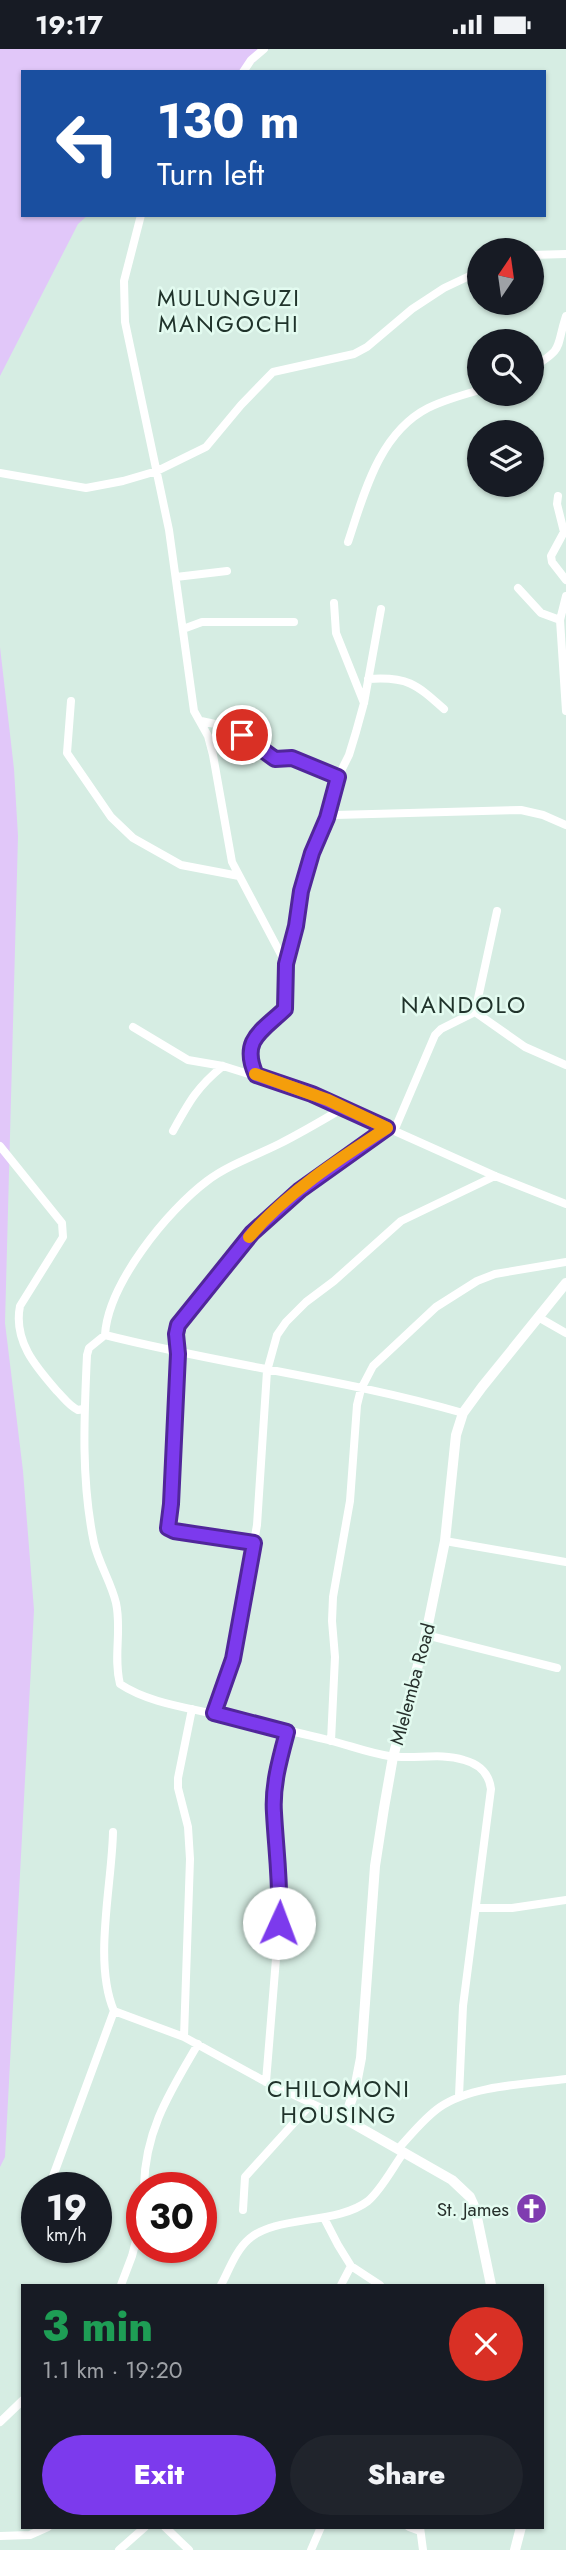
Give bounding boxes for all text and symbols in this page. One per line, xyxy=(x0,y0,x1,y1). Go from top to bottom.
text: 19:17 xyxy=(35,6,103,44)
text: 130 m xyxy=(157,86,300,156)
icon: left xyxy=(42,98,133,189)
text: Turn left xyxy=(157,151,264,197)
north arrow xyxy=(467,238,544,315)
map controls xyxy=(467,238,544,497)
district label: MULUNGUZI MANGOCHI xyxy=(157,281,301,341)
button: search xyxy=(467,329,544,406)
button: layers xyxy=(467,420,544,497)
pin xyxy=(212,705,272,765)
icon: arrive xyxy=(223,716,261,754)
district label: NANDOLO xyxy=(401,988,527,1022)
street label: Mlelemba Road xyxy=(383,1620,442,1748)
position arrow xyxy=(242,1886,316,1960)
district label: CHILOMONI HOUSING xyxy=(267,2072,411,2132)
speed limit sign: 30 xyxy=(126,2172,217,2263)
text: 19 xyxy=(46,2183,87,2233)
church icon: St. James xyxy=(515,2192,549,2226)
place label: St. James xyxy=(437,2196,509,2223)
text: km/h xyxy=(46,2222,87,2248)
text: 3 min xyxy=(42,2296,153,2357)
button: close xyxy=(449,2307,523,2381)
text: 1.1 km · 19:20 xyxy=(42,2353,183,2387)
button: Exit xyxy=(42,2435,276,2515)
button: Share xyxy=(290,2435,523,2515)

